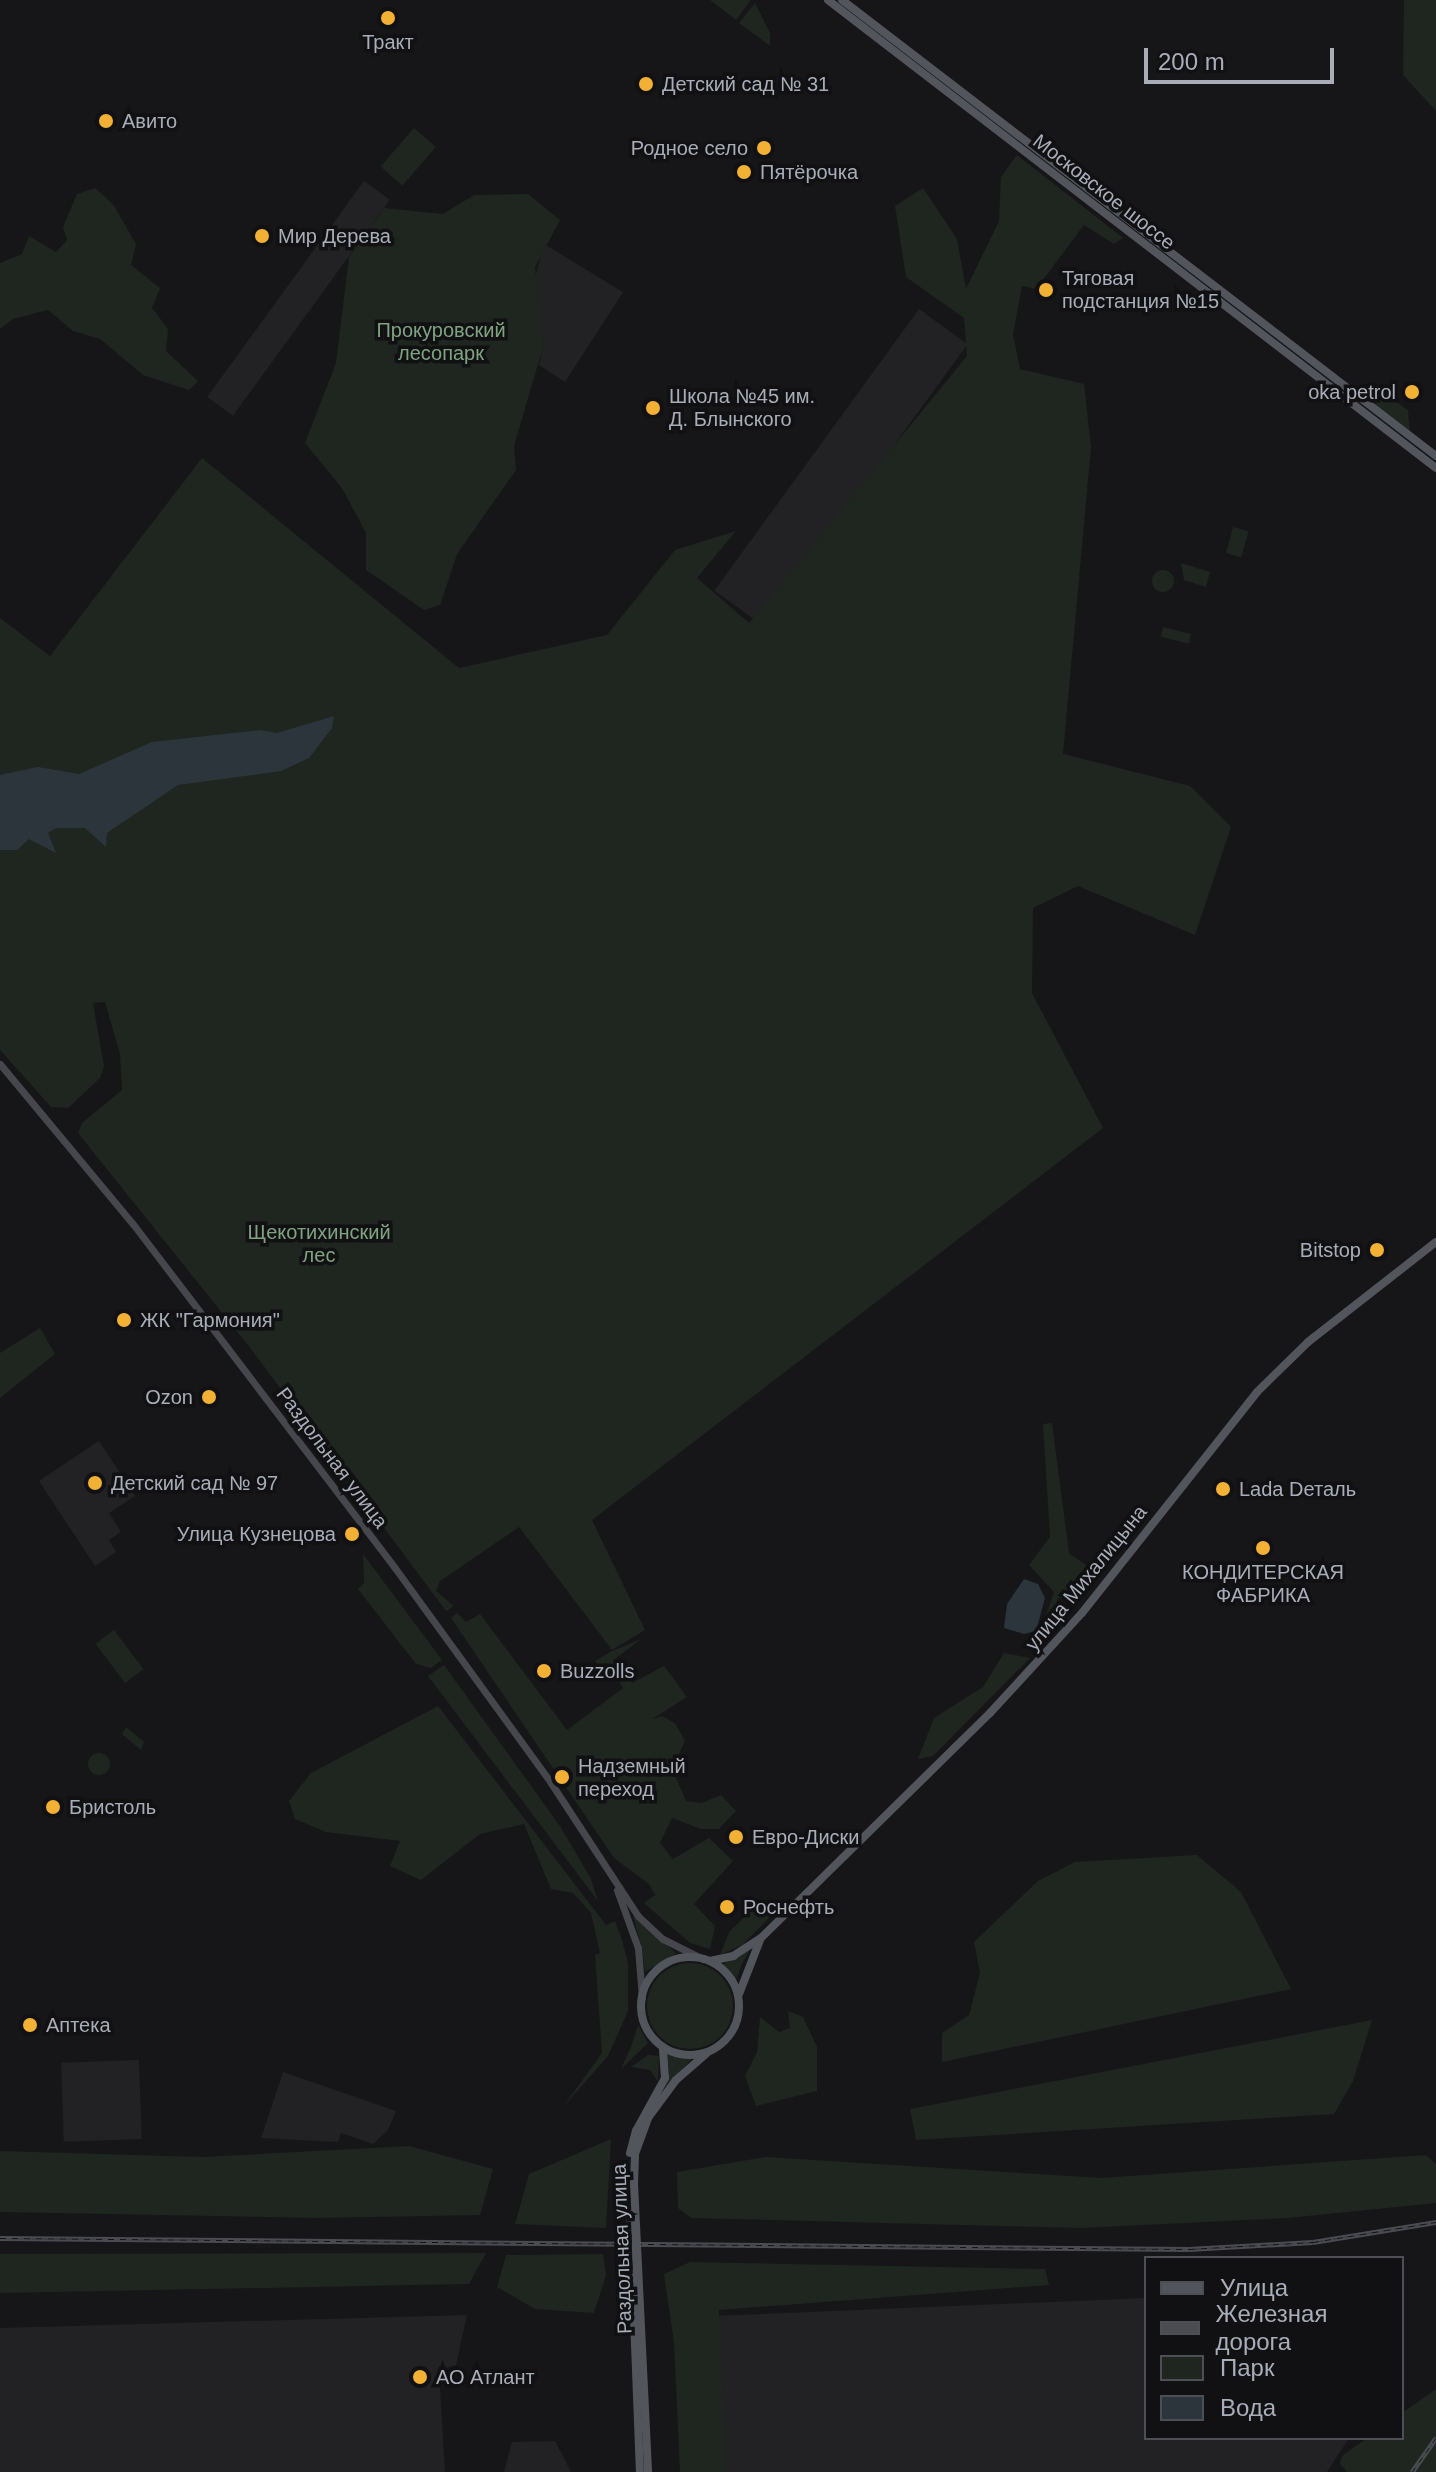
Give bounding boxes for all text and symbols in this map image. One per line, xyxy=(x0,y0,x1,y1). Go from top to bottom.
marker: Тракт xyxy=(379,9,397,27)
place label: Тракт xyxy=(362,30,414,54)
scale bar xyxy=(1148,32,1338,82)
text: 200 m xyxy=(1158,48,1225,75)
place label: Детский сад № 31 xyxy=(662,72,829,96)
marker: Детский сад № 31 xyxy=(637,75,655,93)
place label: Авито xyxy=(122,109,177,133)
marker: Авито xyxy=(97,112,115,130)
street label: Московское шоссе xyxy=(1028,129,1180,255)
place label: Родное село xyxy=(631,136,748,160)
marker: Родное село xyxy=(755,139,773,157)
place label: Пятёрочка xyxy=(760,160,858,184)
marker: Пятёрочка xyxy=(735,163,753,181)
place label: Мир Дерева xyxy=(278,224,391,248)
marker: Мир Дерева xyxy=(253,227,271,245)
place label: Тяговая подстанция №15 xyxy=(1062,266,1219,313)
marker: Тяговая подстанция №15 xyxy=(1037,281,1055,299)
park label: Прокуровский лесопарк xyxy=(376,318,506,365)
place label: oka petrol xyxy=(1308,380,1396,404)
marker: oka petrol xyxy=(1403,383,1421,401)
place label: Школа №45 им. Д. Блынского xyxy=(669,384,815,431)
marker: Школа №45 им. Д. Блынского xyxy=(644,399,662,417)
park label: Щекотихинский лес xyxy=(247,1220,391,1267)
place label: Bitstop xyxy=(1300,1238,1361,1262)
marker: Bitstop xyxy=(1368,1241,1386,1259)
place label: ЖК "Гармония" xyxy=(140,1308,280,1332)
marker: ЖК "Гармония" xyxy=(115,1311,133,1329)
street label: Раздольная улица xyxy=(271,1383,393,1533)
place label: Ozon xyxy=(145,1385,193,1409)
marker: Ozon xyxy=(200,1388,218,1406)
place label: Детский сад № 97 xyxy=(111,1471,278,1495)
marker: Детский сад № 97 xyxy=(86,1474,104,1492)
place label: Lada Dеталь xyxy=(1239,1477,1356,1501)
marker: Lada Dеталь xyxy=(1214,1480,1232,1498)
street label: улица Михалицына xyxy=(1020,1500,1152,1656)
place label: Улица Кузнецова xyxy=(177,1522,336,1546)
marker: Улица Кузнецова xyxy=(343,1525,361,1543)
marker: КОНДИТЕРСКАЯ ФАБРИКА xyxy=(1254,1539,1272,1557)
place label: КОНДИТЕРСКАЯ ФАБРИКА xyxy=(1182,1560,1344,1607)
place label: Buzzolls xyxy=(560,1659,634,1683)
marker: Buzzolls xyxy=(535,1662,553,1680)
place label: Надземный переход xyxy=(578,1754,686,1801)
marker: Надземный переход xyxy=(553,1768,571,1786)
place label: Бристоль xyxy=(69,1795,156,1819)
marker: Бристоль xyxy=(44,1798,62,1816)
place label: Евро-Диски xyxy=(752,1825,860,1849)
marker: Евро-Диски xyxy=(727,1828,745,1846)
place label: Роснефть xyxy=(743,1895,834,1919)
marker: Роснефть xyxy=(718,1898,736,1916)
place label: Аптека xyxy=(46,2013,111,2037)
marker: Аптека xyxy=(21,2016,39,2034)
street label: Раздольная улица xyxy=(607,2163,637,2335)
legend xyxy=(1144,2256,1404,2440)
text: Улица xyxy=(1220,2274,1288,2301)
text: Железная дорога xyxy=(1216,2300,1327,2355)
text: Парк xyxy=(1220,2354,1274,2381)
place label: АО Атлант xyxy=(436,2365,535,2389)
marker: АО Атлант xyxy=(411,2368,429,2386)
text: Вода xyxy=(1220,2394,1276,2421)

